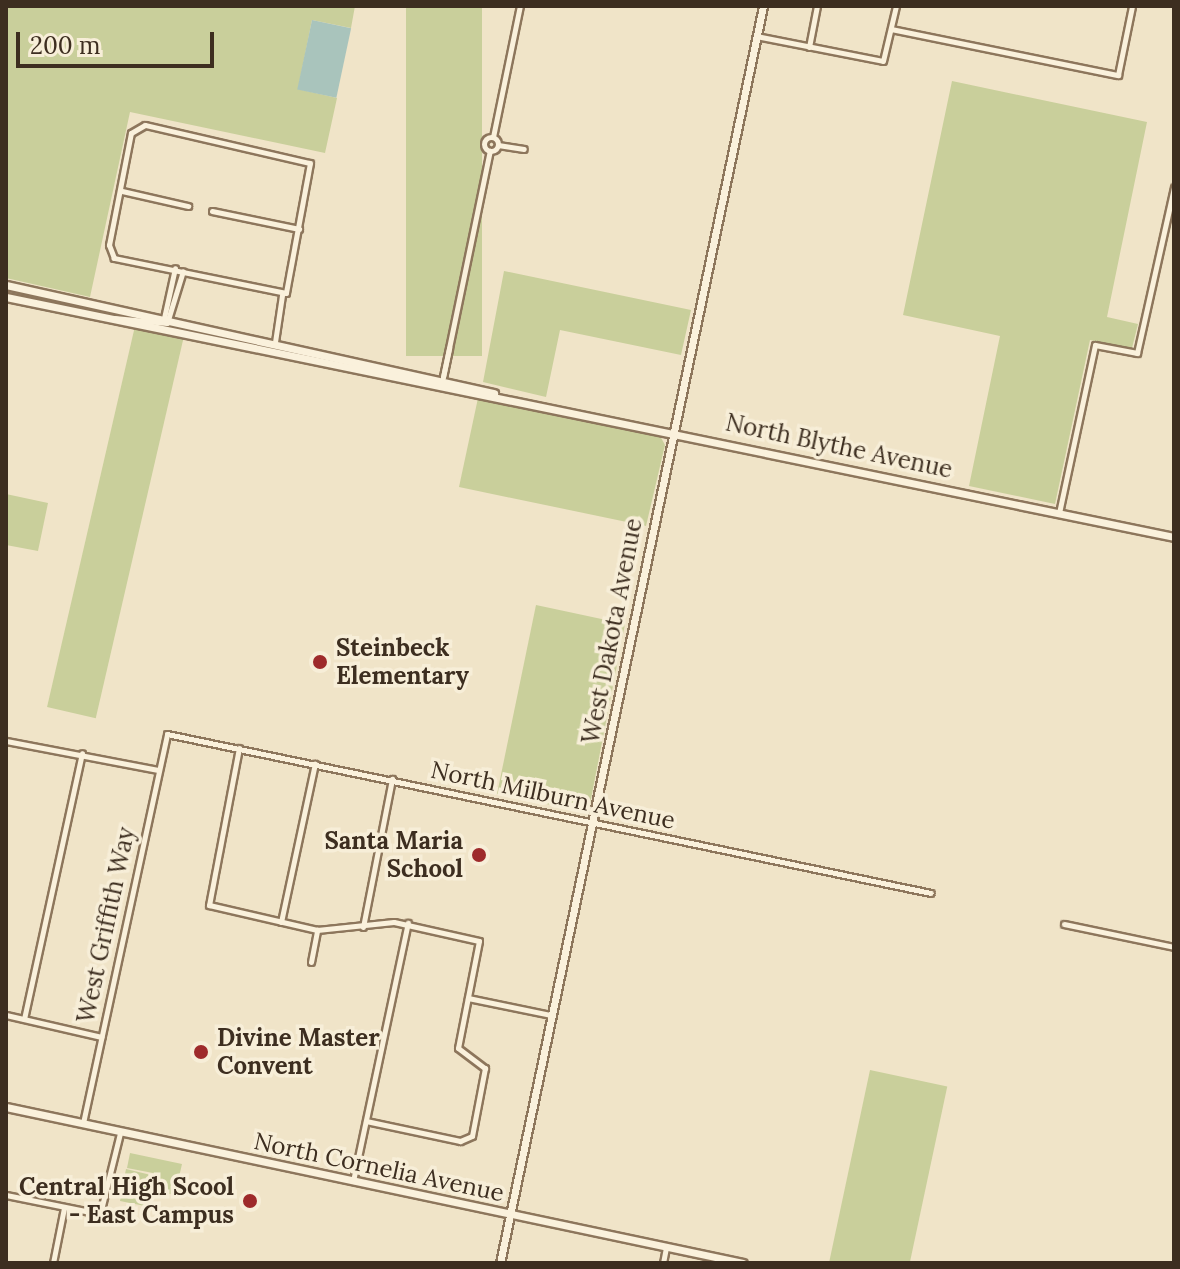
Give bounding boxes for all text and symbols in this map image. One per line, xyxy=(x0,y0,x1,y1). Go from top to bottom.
scale bar xyxy=(20,16,218,66)
text: 200 m xyxy=(30,30,100,61)
street label: North Blythe Avenue xyxy=(723,408,955,484)
street label: West Dakota Avenue xyxy=(576,516,648,746)
place label: Steinbeck Elementary xyxy=(336,634,469,690)
marker: Steinbeck Elementary xyxy=(311,653,329,671)
street label: North Milburn Avenue xyxy=(428,755,678,835)
street label: West Griffith Way xyxy=(71,824,141,1026)
place label: Santa Maria School xyxy=(324,827,463,883)
marker: Santa Maria School xyxy=(470,846,488,864)
place label: Divine Master Convent xyxy=(217,1024,380,1080)
marker: Divine Master Convent xyxy=(192,1043,210,1061)
street label: North Cornelia Avenue xyxy=(251,1126,507,1208)
place label: Central High Scool - East Campus xyxy=(19,1173,234,1229)
marker: Central High Scool - East Campus xyxy=(241,1192,259,1210)

